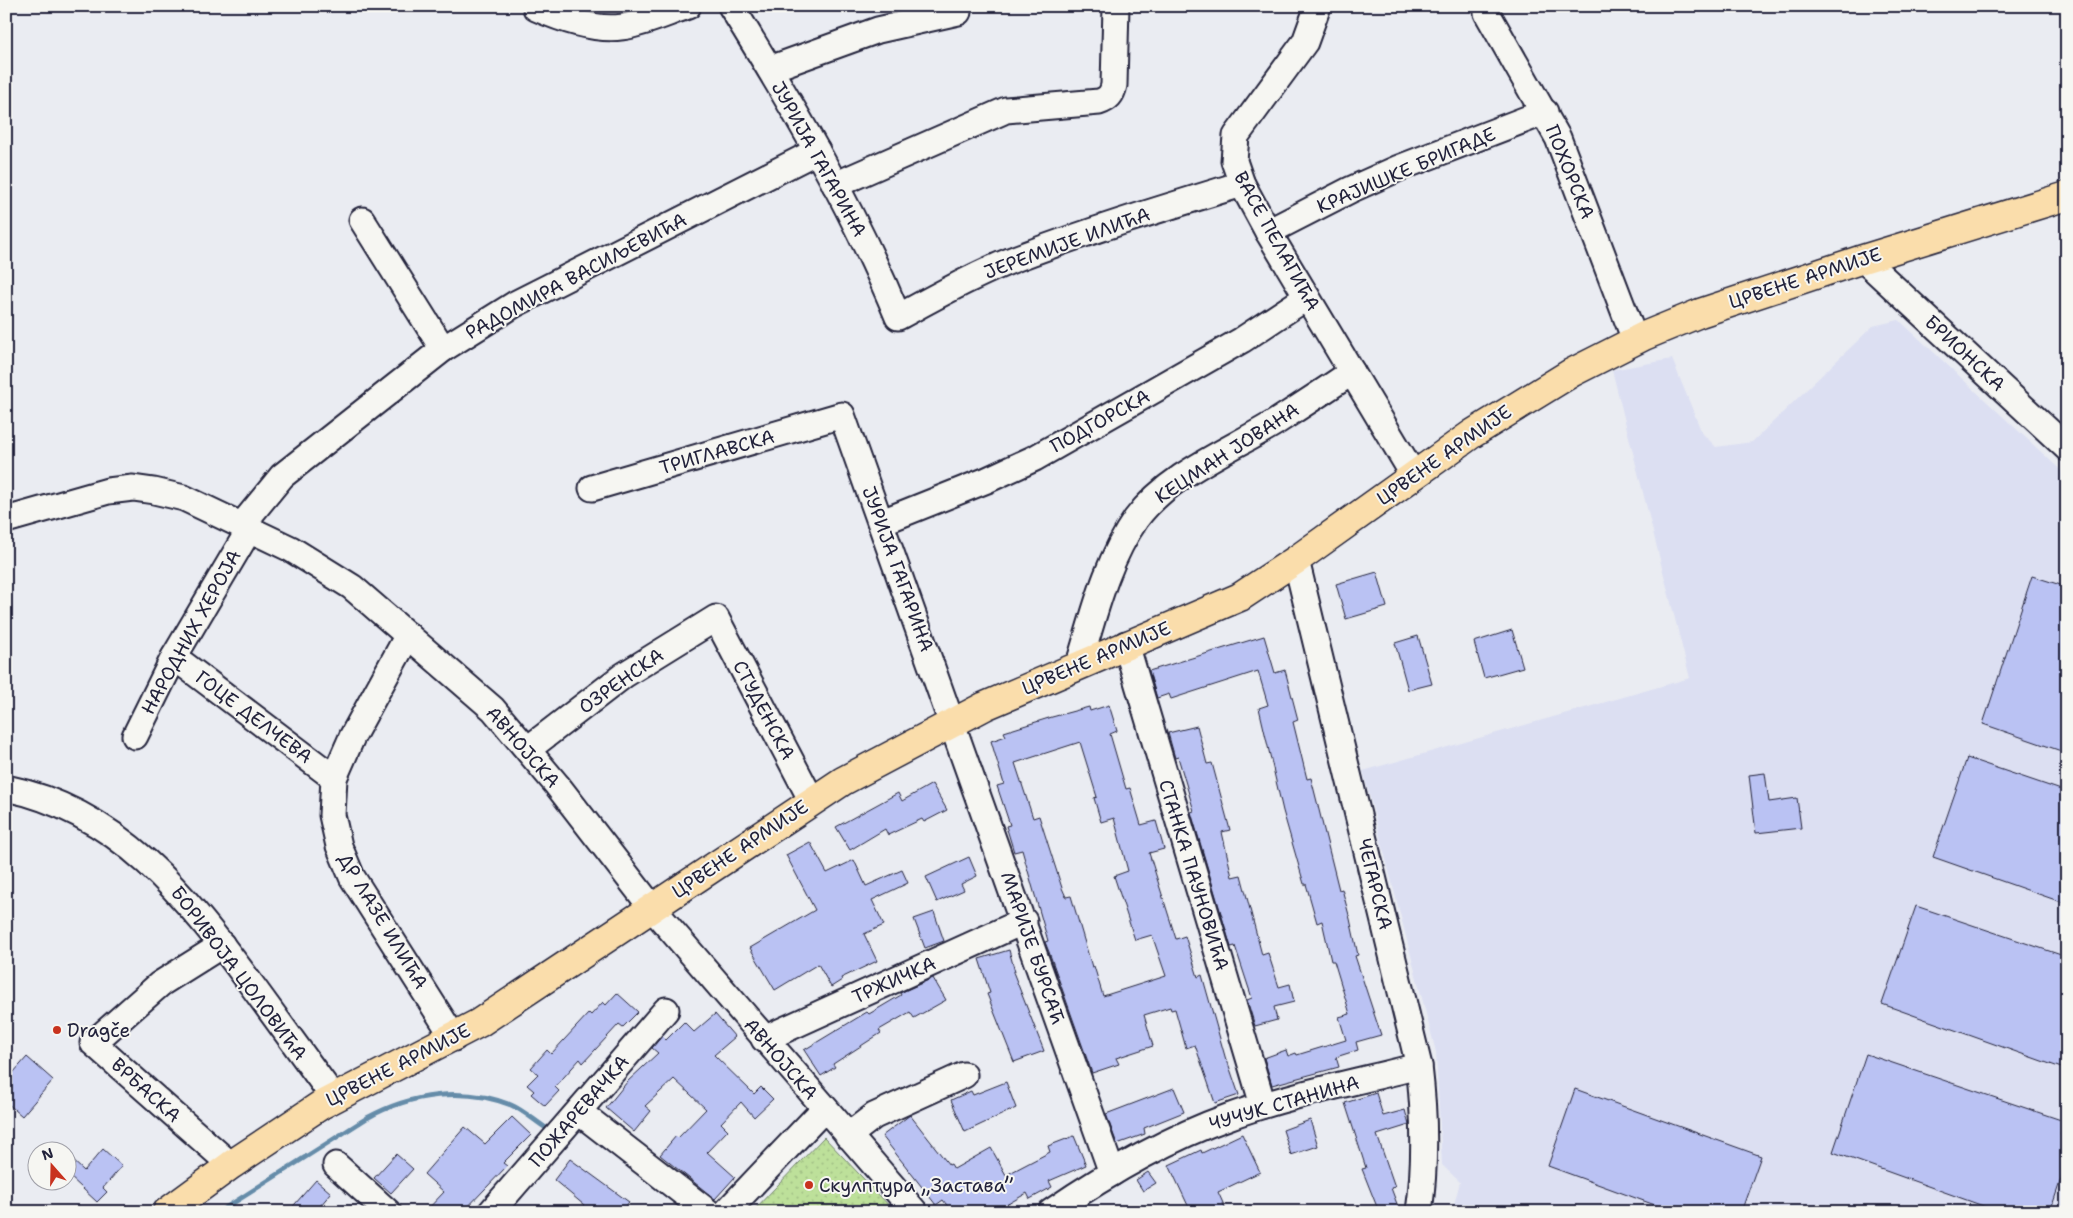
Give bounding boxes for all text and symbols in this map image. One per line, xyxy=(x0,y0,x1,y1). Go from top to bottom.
street label: ЈУРИЈА ГАГАРИНА xyxy=(766,77,872,241)
street label: КРАЈИШКЕ БРИГАДЕ xyxy=(1313,121,1499,219)
street label: ПОХОРСКА xyxy=(1540,121,1600,223)
street label: ВАСЕ ПЕЛАГИЋА xyxy=(1228,167,1326,315)
street label: ЈЕРЕМИЈЕ ИЛИЋА xyxy=(981,201,1154,285)
street label: РАДОМИРА ВАСИЉЕВИЋА xyxy=(461,207,691,345)
street label: ЦРВЕНЕ АРМИЈЕ xyxy=(1725,241,1885,315)
street label: БРИОНСКА xyxy=(1919,309,2011,397)
street label: ПОДГОРСКА xyxy=(1046,383,1154,459)
street label: КЕЦМАН ЈОВАНА xyxy=(1150,397,1304,509)
street label: ЦРВЕНЕ АРМИЈЕ xyxy=(1372,399,1517,511)
street label: ТРИГЛАВСКА xyxy=(657,424,778,480)
street label: ЈУРИЈА ГАГАРИНА xyxy=(856,483,940,655)
street label: НАРОДНИХ ХЕРОЈА xyxy=(135,545,247,719)
street label: ЦРВЕНЕ АРМИЈЕ xyxy=(1018,615,1174,701)
street label: ОЗРЕНСКА xyxy=(574,642,669,719)
street label: СТУДЕНСКА xyxy=(727,656,801,764)
street label: ГОЦЕ ДЕЛЧЕВА xyxy=(190,665,318,769)
street label: АВНОЈСКА xyxy=(481,701,566,793)
street label: СТАНКА ПАУНОВИЋА xyxy=(1153,776,1235,974)
street label: ЦРВЕНЕ АРМИЈЕ xyxy=(667,794,813,904)
street label: ЧЕГАРСКА xyxy=(1352,836,1398,932)
street label: ДР ЛАЗЕ ИЛИЋА xyxy=(332,848,434,994)
street label: МАРИЈЕ БУРСАЋ xyxy=(995,868,1071,1028)
street label: БОРИВОЈА ЦОЛОВИЋА xyxy=(165,881,313,1065)
street label: ТРЖИЧКА xyxy=(848,950,940,1010)
street label: АВНОЈСКА xyxy=(739,1013,824,1105)
place label: Dragče xyxy=(67,1018,130,1043)
street label: ЦРВЕНЕ АРМИЈЕ xyxy=(321,1018,475,1112)
marker: Dragče xyxy=(51,1024,63,1036)
street label: ПОЖАРЕВАЧКА xyxy=(523,1049,635,1172)
street label: ВРБАСКА xyxy=(106,1052,186,1128)
street label: ЧУЧУК СТАНИНА xyxy=(1206,1070,1362,1136)
north arrow xyxy=(28,1140,78,1190)
text: N xyxy=(39,1143,56,1164)
place label: Скулптура „Застава” xyxy=(819,1173,1014,1198)
marker: Скулптура „Застава” xyxy=(803,1179,815,1191)

